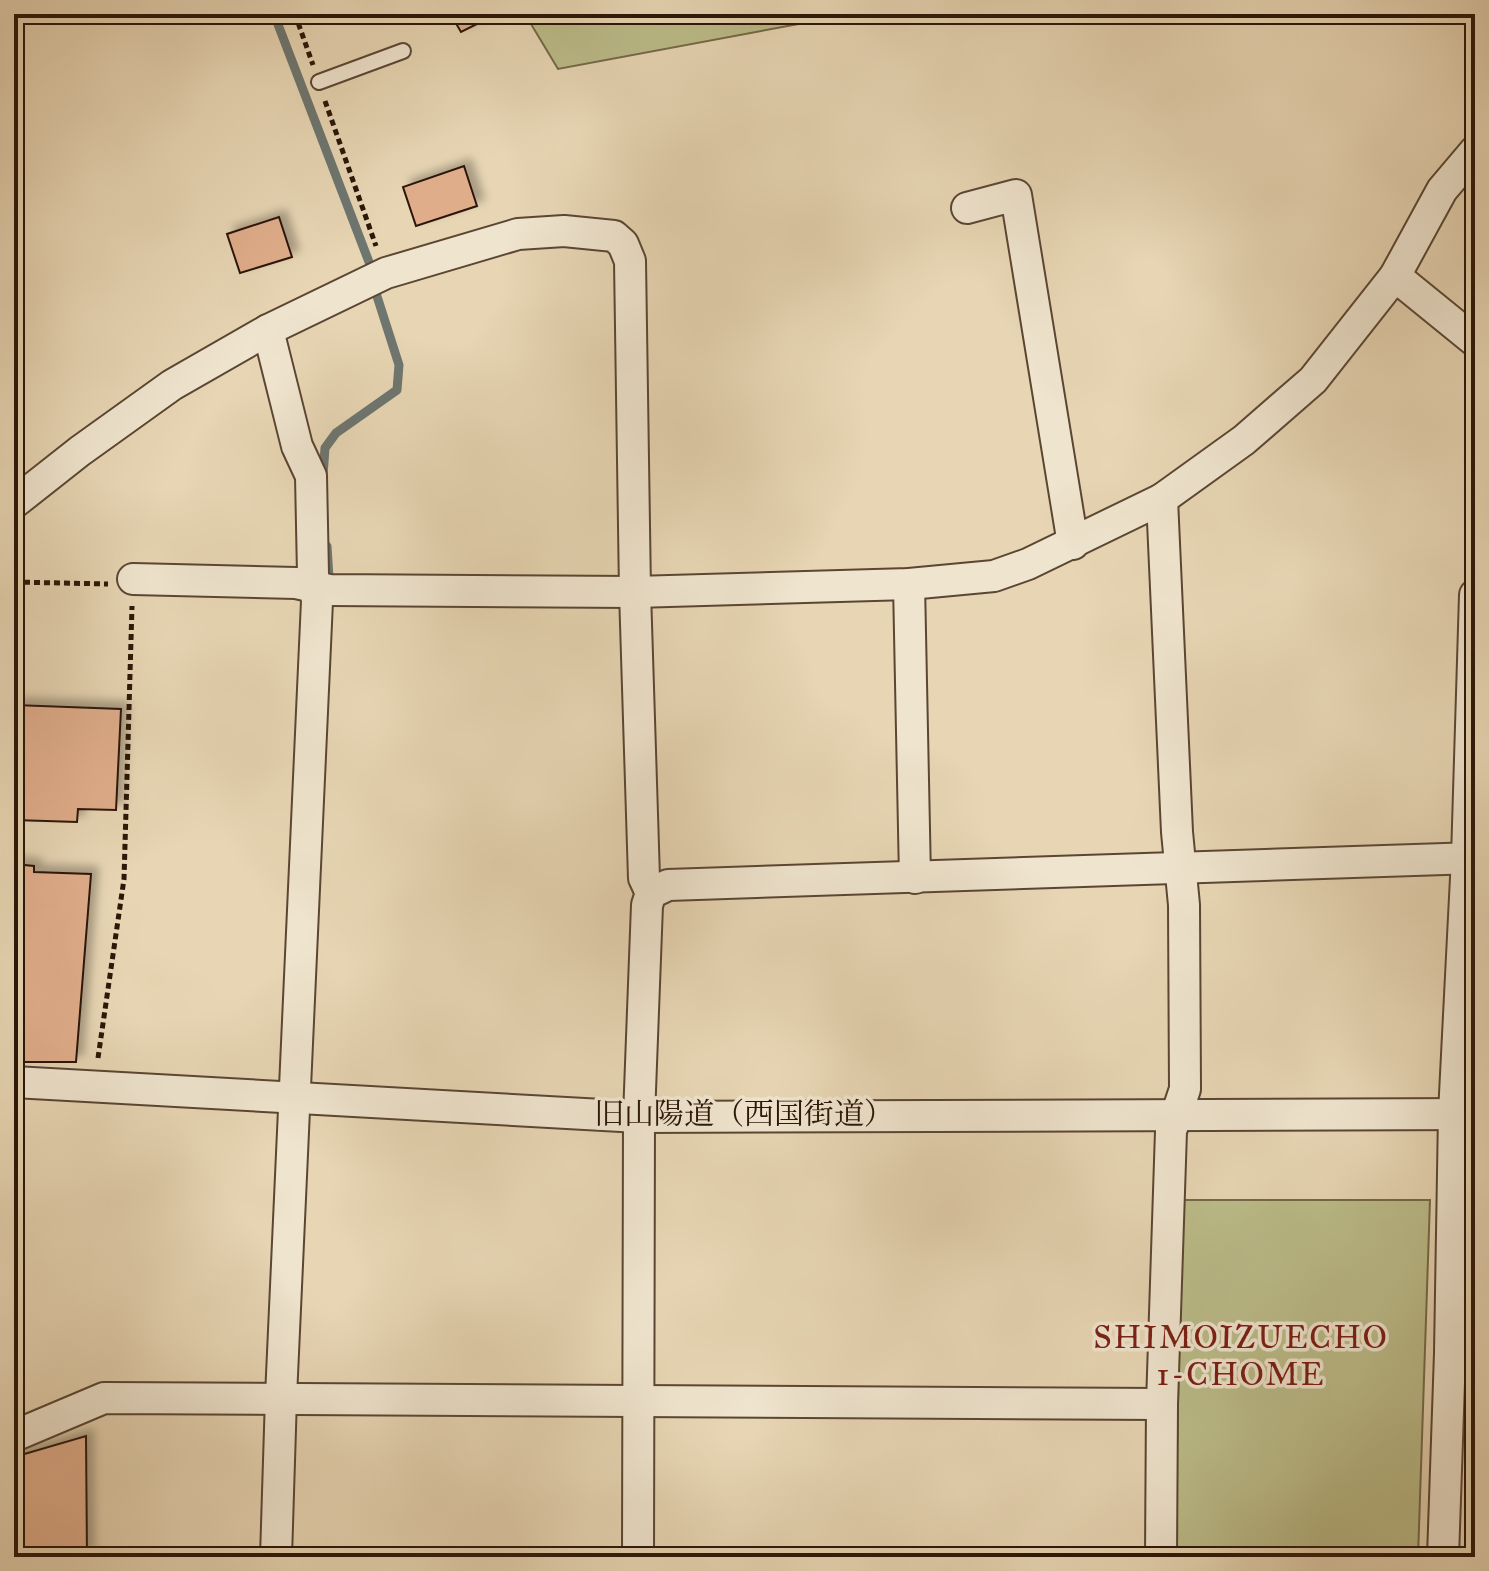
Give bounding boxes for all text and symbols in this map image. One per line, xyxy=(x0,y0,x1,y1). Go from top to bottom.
street label: 旧山陽道（西国街道） xyxy=(594,1096,894,1132)
district label: SHIMOIZUECHO 1-CHOME xyxy=(1093,1318,1389,1394)

